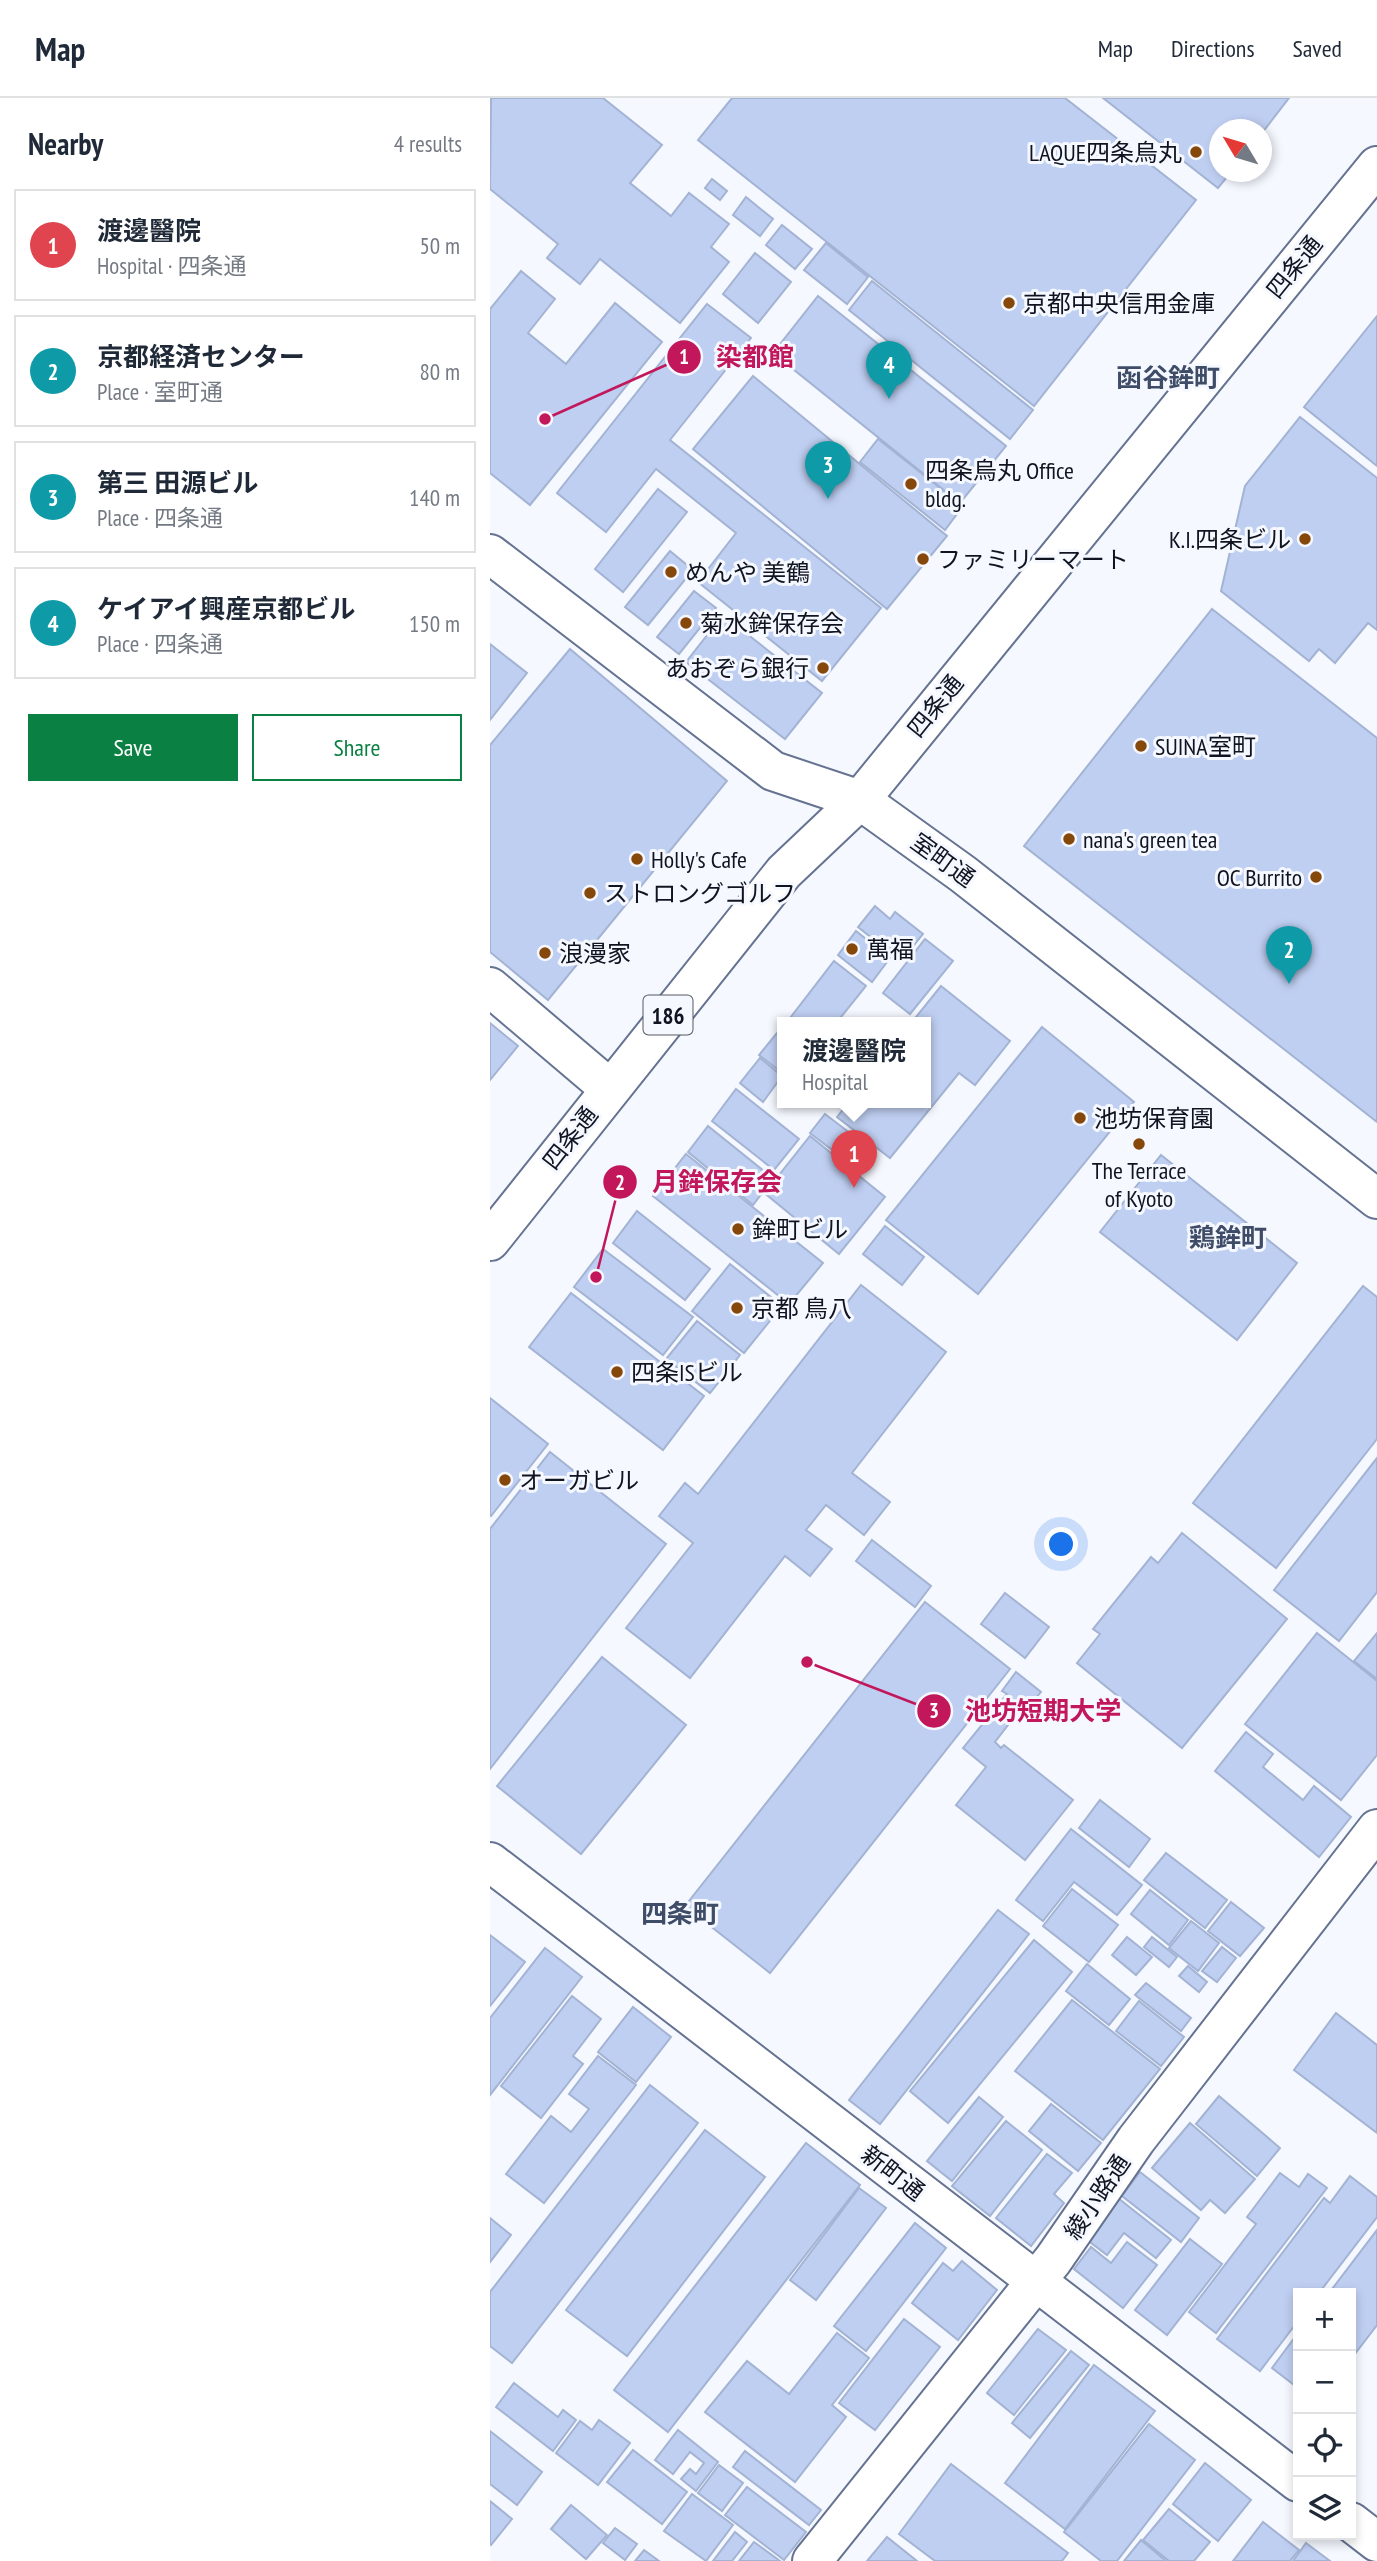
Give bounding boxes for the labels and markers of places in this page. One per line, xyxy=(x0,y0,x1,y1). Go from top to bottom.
place label: LAQUE四条烏丸 xyxy=(1029,137,1182,168)
marker: LAQUE四条烏丸 xyxy=(1188,144,1204,160)
place label: 京都中央信用金庫 xyxy=(1023,288,1215,319)
marker: 京都中央信用金庫 xyxy=(1001,295,1017,311)
callout: 染都館 xyxy=(667,333,808,380)
pin: 4 xyxy=(866,341,912,399)
pin: 3 xyxy=(805,441,851,499)
place label: 四条烏丸 Office bldg. xyxy=(925,455,1074,514)
marker: 四条烏丸 Office bldg. xyxy=(903,476,919,492)
place label: K.I.四条ビル xyxy=(1169,524,1291,555)
marker: K.I.四条ビル xyxy=(1297,531,1313,547)
place label: ファミリーマート xyxy=(937,544,1129,575)
marker: ファミリーマート xyxy=(915,551,931,567)
place label: めんや 美鶴 xyxy=(685,557,810,588)
marker: めんや 美鶴 xyxy=(663,564,679,580)
place label: 菊水鉾保存会 xyxy=(700,608,844,639)
marker: 菊水鉾保存会 xyxy=(678,615,694,631)
place label: あおぞら銀行 xyxy=(665,653,809,684)
marker: あおぞら銀行 xyxy=(815,660,831,676)
place label: SUINA室町 xyxy=(1155,731,1256,762)
marker: SUINA室町 xyxy=(1133,738,1149,754)
place label: nana's green tea xyxy=(1083,824,1217,855)
marker: nana's green tea xyxy=(1061,831,1077,847)
place label: Holly's Cafe xyxy=(651,844,747,875)
marker: Holly's Cafe xyxy=(629,851,645,867)
place label: OC Burrito xyxy=(1217,862,1302,893)
marker: OC Burrito xyxy=(1308,869,1324,885)
place label: ストロングゴルフ xyxy=(604,878,796,909)
marker: ストロングゴルフ xyxy=(582,885,598,901)
pin: 2 xyxy=(1266,926,1312,984)
place label: 萬福 xyxy=(866,934,914,965)
place label: 浪漫家 xyxy=(559,938,631,969)
marker: 萬福 xyxy=(844,941,860,957)
marker: 浪漫家 xyxy=(537,945,553,961)
place label: 池坊保育園 xyxy=(1094,1103,1214,1134)
marker: 池坊保育園 xyxy=(1072,1110,1088,1126)
pin: 1 xyxy=(831,1130,877,1188)
marker: The Terrace of Kyoto xyxy=(1131,1136,1147,1152)
place label: The Terrace of Kyoto xyxy=(1092,1155,1186,1214)
callout: 月鉾保存会 xyxy=(603,1159,796,1206)
place label: 鉾町ビル xyxy=(752,1214,848,1245)
marker: 鉾町ビル xyxy=(730,1221,746,1237)
place label: 京都 鳥八 xyxy=(751,1293,852,1324)
marker: 京都 鳥八 xyxy=(729,1300,745,1316)
place label: 四条ISビル xyxy=(631,1357,743,1388)
marker: 四条ISビル xyxy=(609,1364,625,1380)
place label: オーガビル xyxy=(519,1465,639,1496)
marker: オーガビル xyxy=(497,1472,513,1488)
callout: 池坊短期大学 xyxy=(916,1688,1135,1735)

